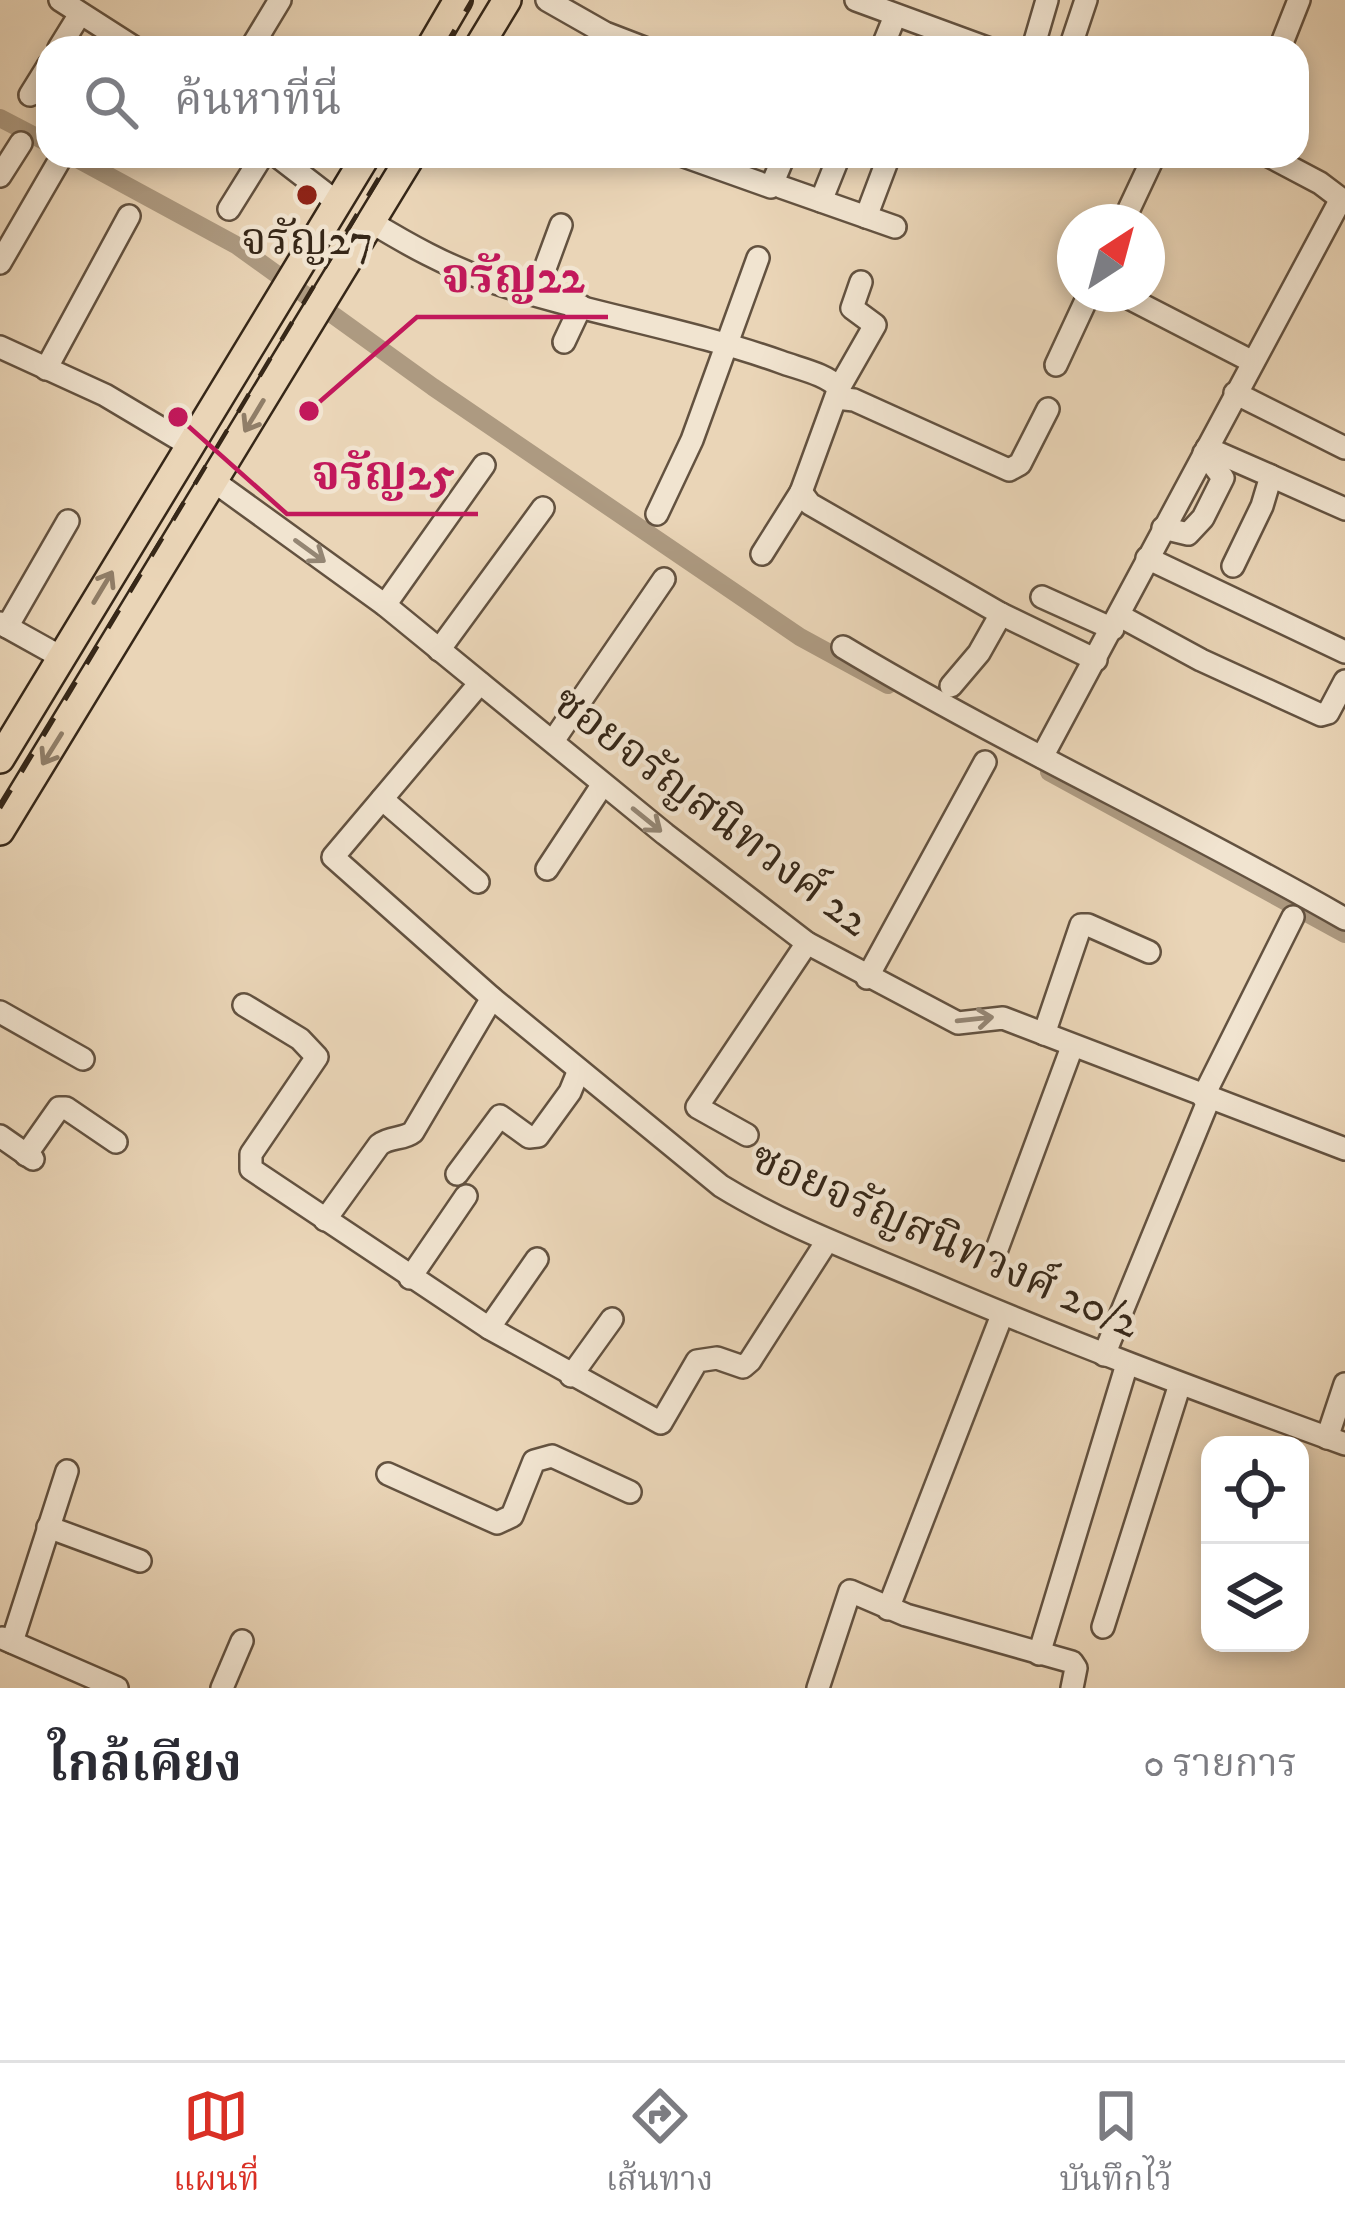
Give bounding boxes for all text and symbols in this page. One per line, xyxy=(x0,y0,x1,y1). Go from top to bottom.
search box xyxy=(36,36,1309,168)
icon: search xyxy=(78,69,144,135)
text: ค้นหาที่นี่ xyxy=(174,73,342,129)
marker: จรัญ27 xyxy=(294,182,320,208)
north arrow xyxy=(1057,204,1165,312)
place label: จรัญ27 xyxy=(241,213,373,269)
callout: จรัญ22 xyxy=(417,233,608,317)
text: จรัญ22 xyxy=(442,248,585,308)
one-way arrow xyxy=(242,398,266,432)
callout: จรัญ25 xyxy=(287,430,478,514)
text: จรัญ25 xyxy=(312,445,455,505)
one-way arrow xyxy=(292,538,325,563)
one-way arrow xyxy=(92,570,116,605)
street label: ซอยจรัญสนิทวงศ์ 22 xyxy=(541,674,881,950)
one-way arrow xyxy=(39,731,64,765)
one-way arrow xyxy=(631,806,663,832)
one-way arrow xyxy=(955,1007,994,1030)
street label: ซอยจรัญสนิทวงศ์ 20/2 xyxy=(742,1130,1148,1352)
map controls xyxy=(1201,1436,1309,1652)
button: locate xyxy=(1201,1436,1309,1544)
button: layers xyxy=(1201,1544,1309,1652)
text: ใกล้เคียง xyxy=(48,1733,242,1797)
text: 0 รายการ xyxy=(1143,1740,1297,1789)
tab: แผนที่ xyxy=(173,2083,260,2208)
tab: เส้นทาง xyxy=(606,2083,713,2208)
tab: บันทึกไว้ xyxy=(1059,2083,1172,2208)

